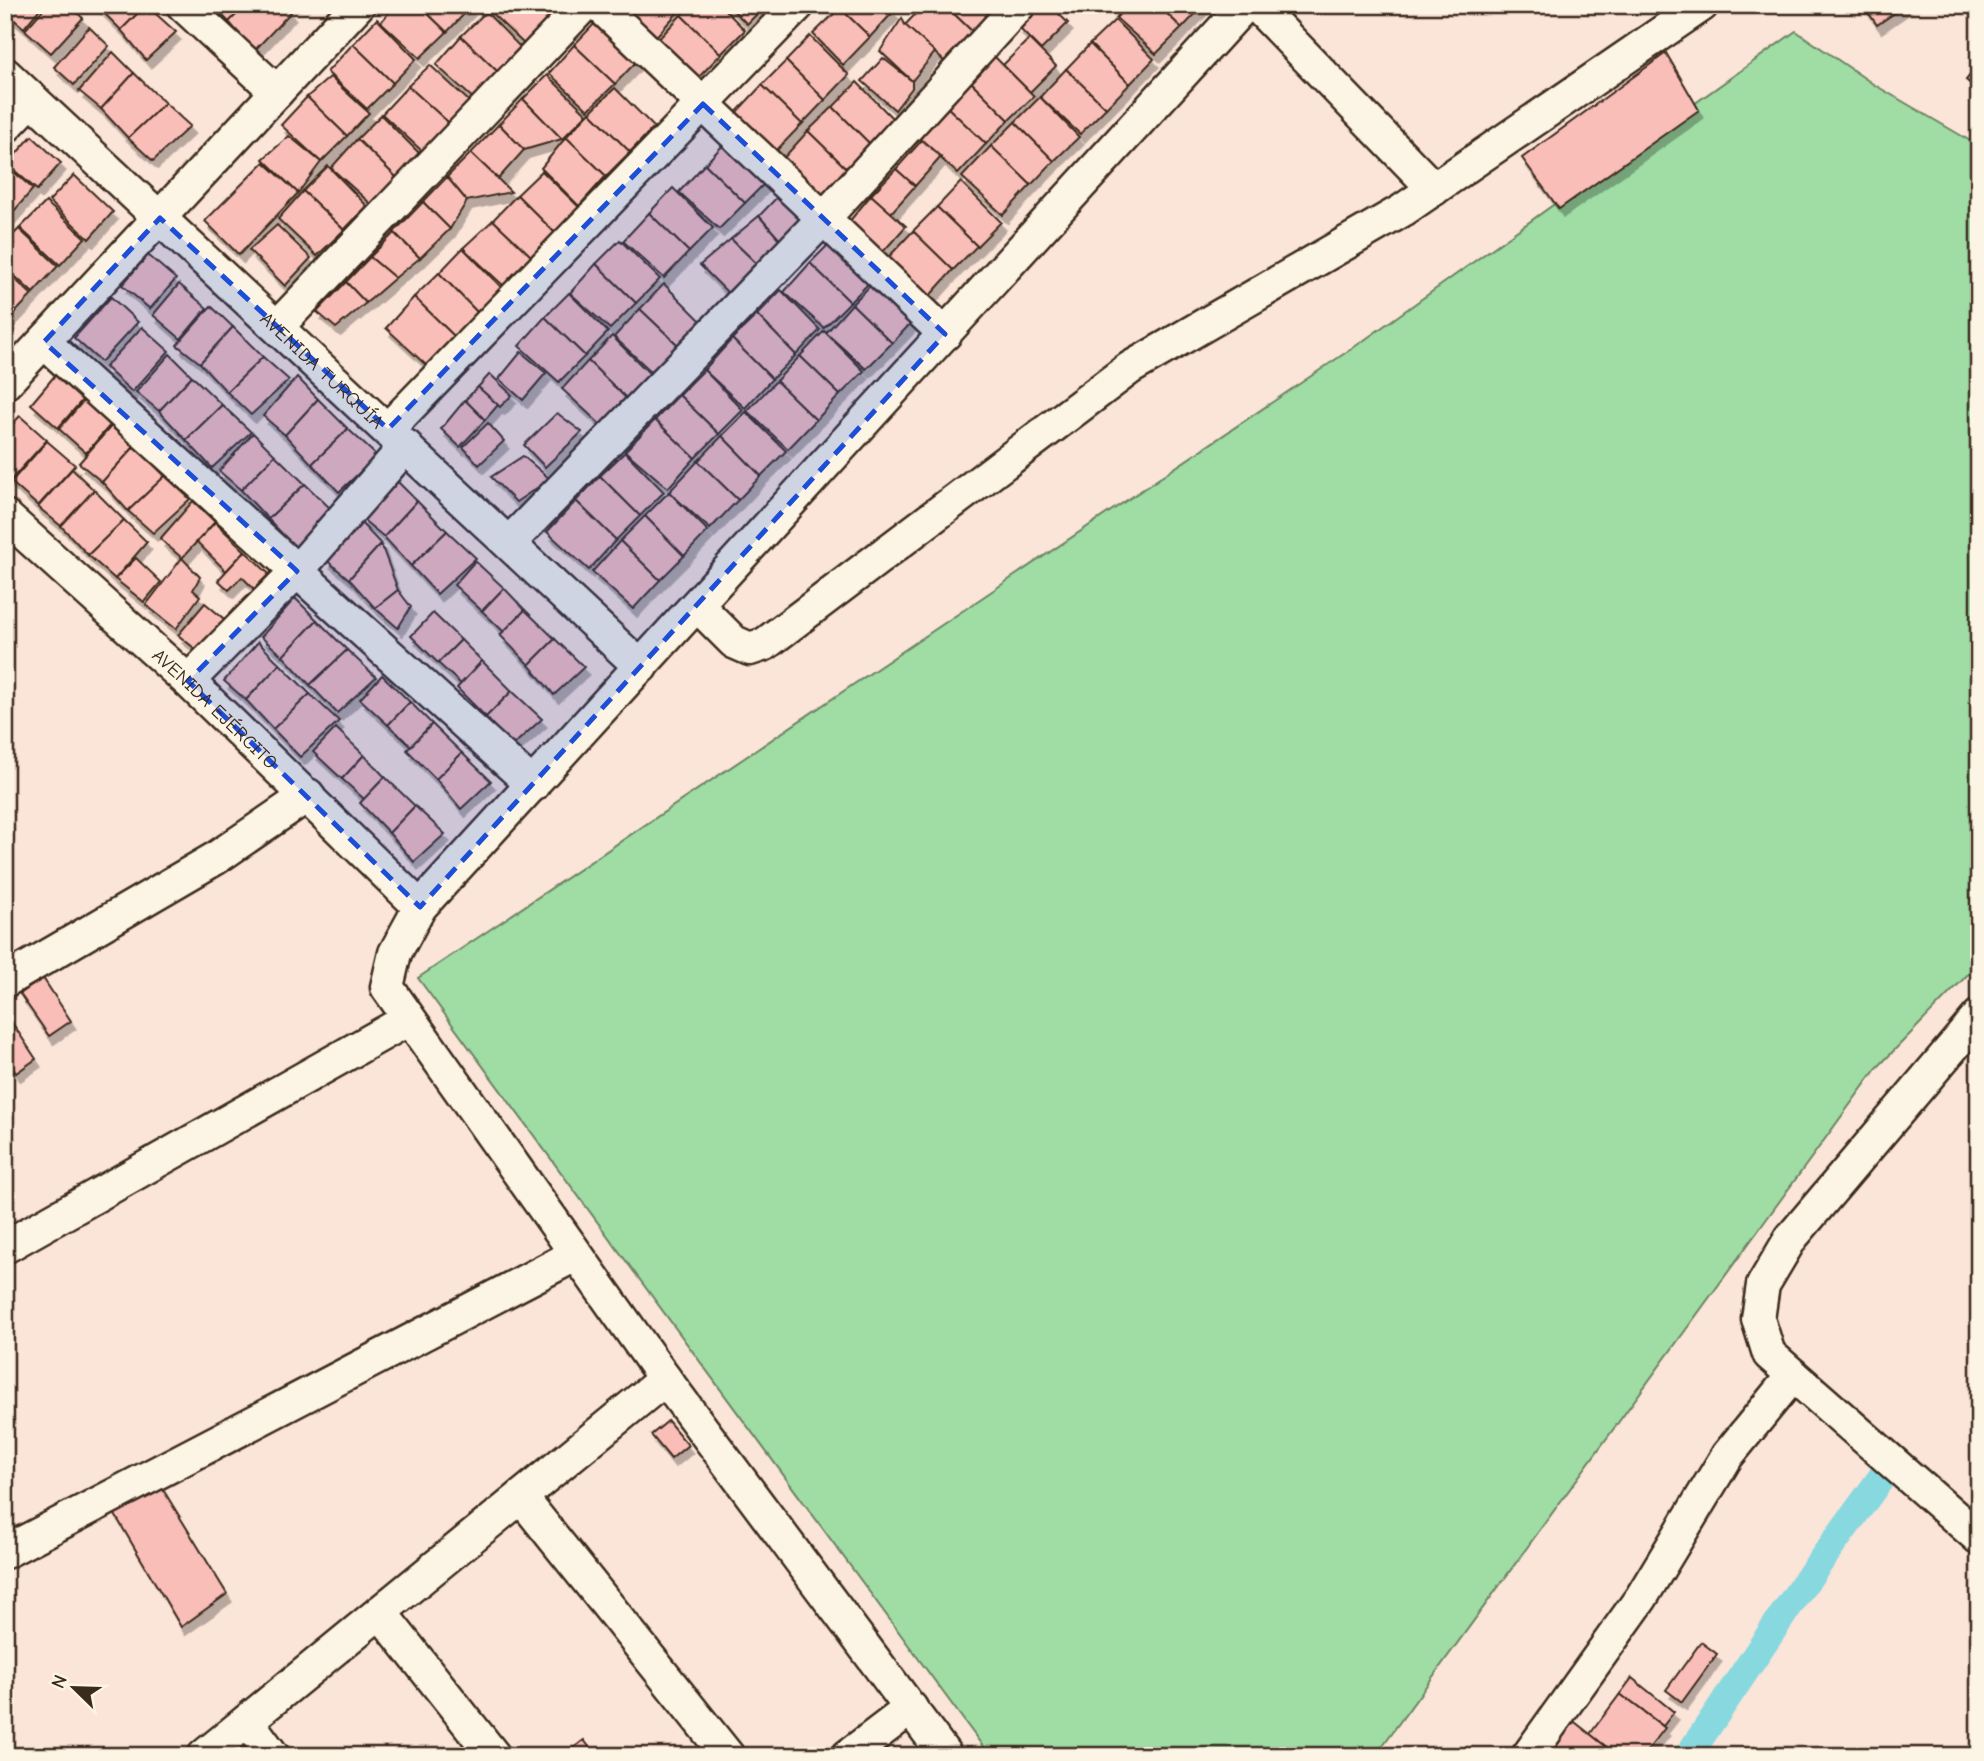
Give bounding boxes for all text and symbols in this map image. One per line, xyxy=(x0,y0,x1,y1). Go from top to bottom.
street label: AVENIDA TURQUÍA xyxy=(255,308,388,434)
street label: AVENIDA EJÉRCITO xyxy=(148,644,281,774)
north arrow xyxy=(38,1652,108,1722)
text: N xyxy=(47,1672,72,1692)

